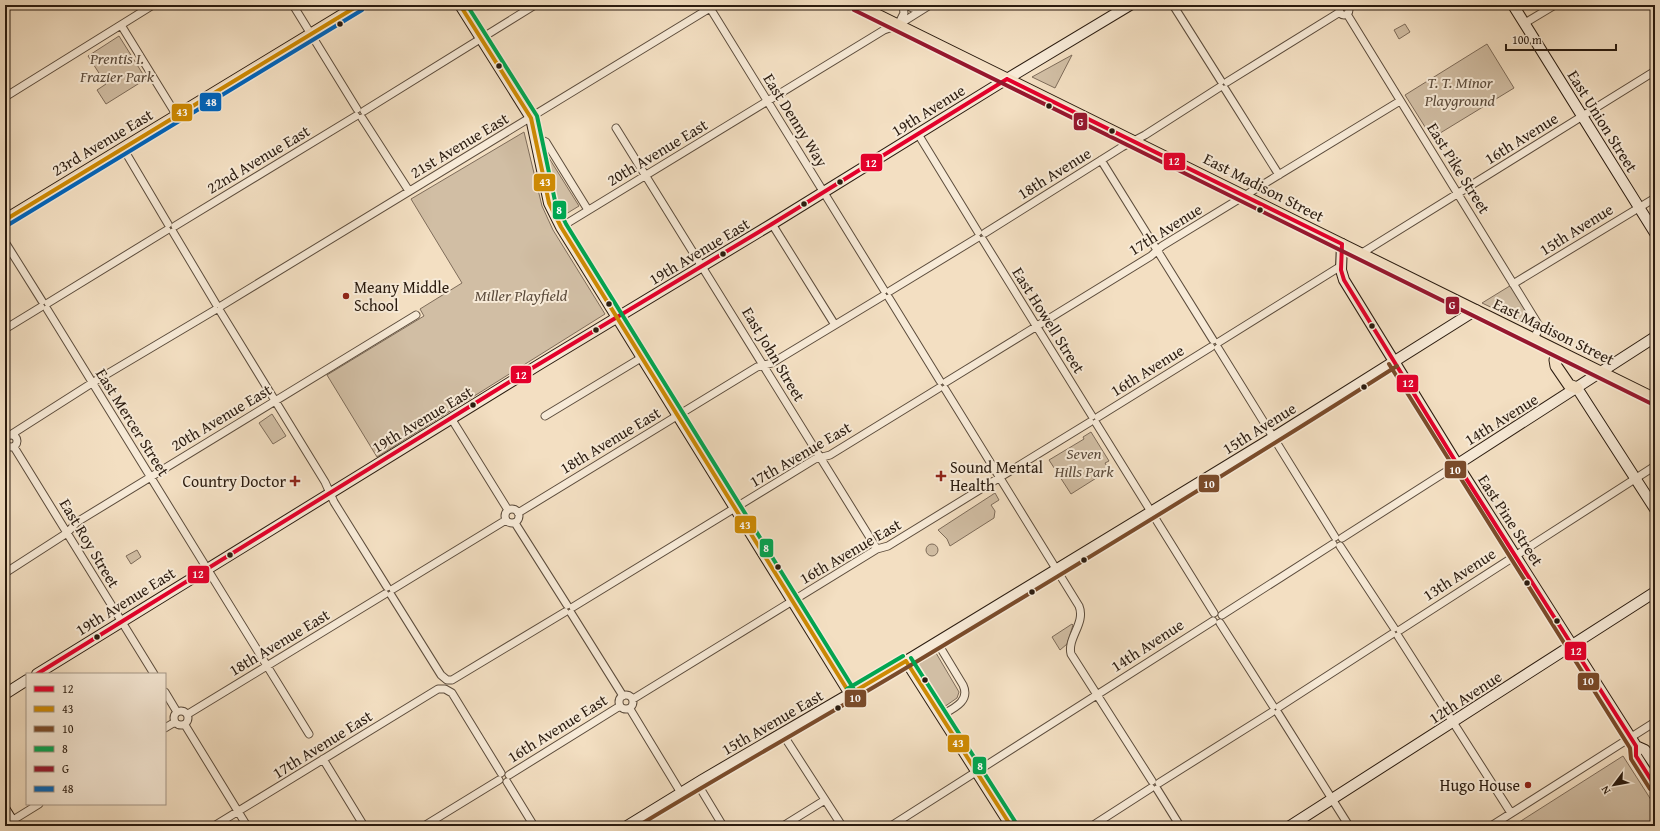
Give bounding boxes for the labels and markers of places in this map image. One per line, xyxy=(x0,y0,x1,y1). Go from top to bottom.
unlabelled marker xyxy=(335,19,345,29)
unlabelled marker xyxy=(494,61,504,71)
unlabelled marker xyxy=(1044,101,1054,111)
unlabelled marker xyxy=(1107,126,1117,136)
unlabelled marker xyxy=(835,177,845,187)
unlabelled marker xyxy=(799,199,809,209)
unlabelled marker xyxy=(1255,205,1265,215)
unlabelled marker xyxy=(718,249,728,259)
place label: Meany Middle School xyxy=(354,275,449,317)
marker: Meany Middle School xyxy=(341,291,351,301)
unlabelled marker xyxy=(604,299,614,309)
unlabelled marker xyxy=(1367,321,1377,331)
unlabelled marker xyxy=(591,325,601,335)
unlabelled marker xyxy=(1359,382,1369,392)
unlabelled marker xyxy=(468,400,478,410)
place label: Sound Mental Health xyxy=(950,455,1044,497)
place label: Country Doctor xyxy=(182,469,286,493)
marker: Sound Mental Health xyxy=(935,470,947,482)
marker: Country Doctor xyxy=(289,475,301,487)
unlabelled marker xyxy=(225,550,235,560)
unlabelled marker xyxy=(1079,555,1089,565)
unlabelled marker xyxy=(773,562,783,572)
unlabelled marker xyxy=(1522,578,1532,588)
unlabelled marker xyxy=(1027,587,1037,597)
unlabelled marker xyxy=(1552,616,1562,626)
unlabelled marker xyxy=(92,632,102,642)
unlabelled marker xyxy=(920,675,930,685)
unlabelled marker xyxy=(833,703,843,713)
place label: Hugo House xyxy=(1440,773,1520,797)
marker: Hugo House xyxy=(1523,780,1533,790)

